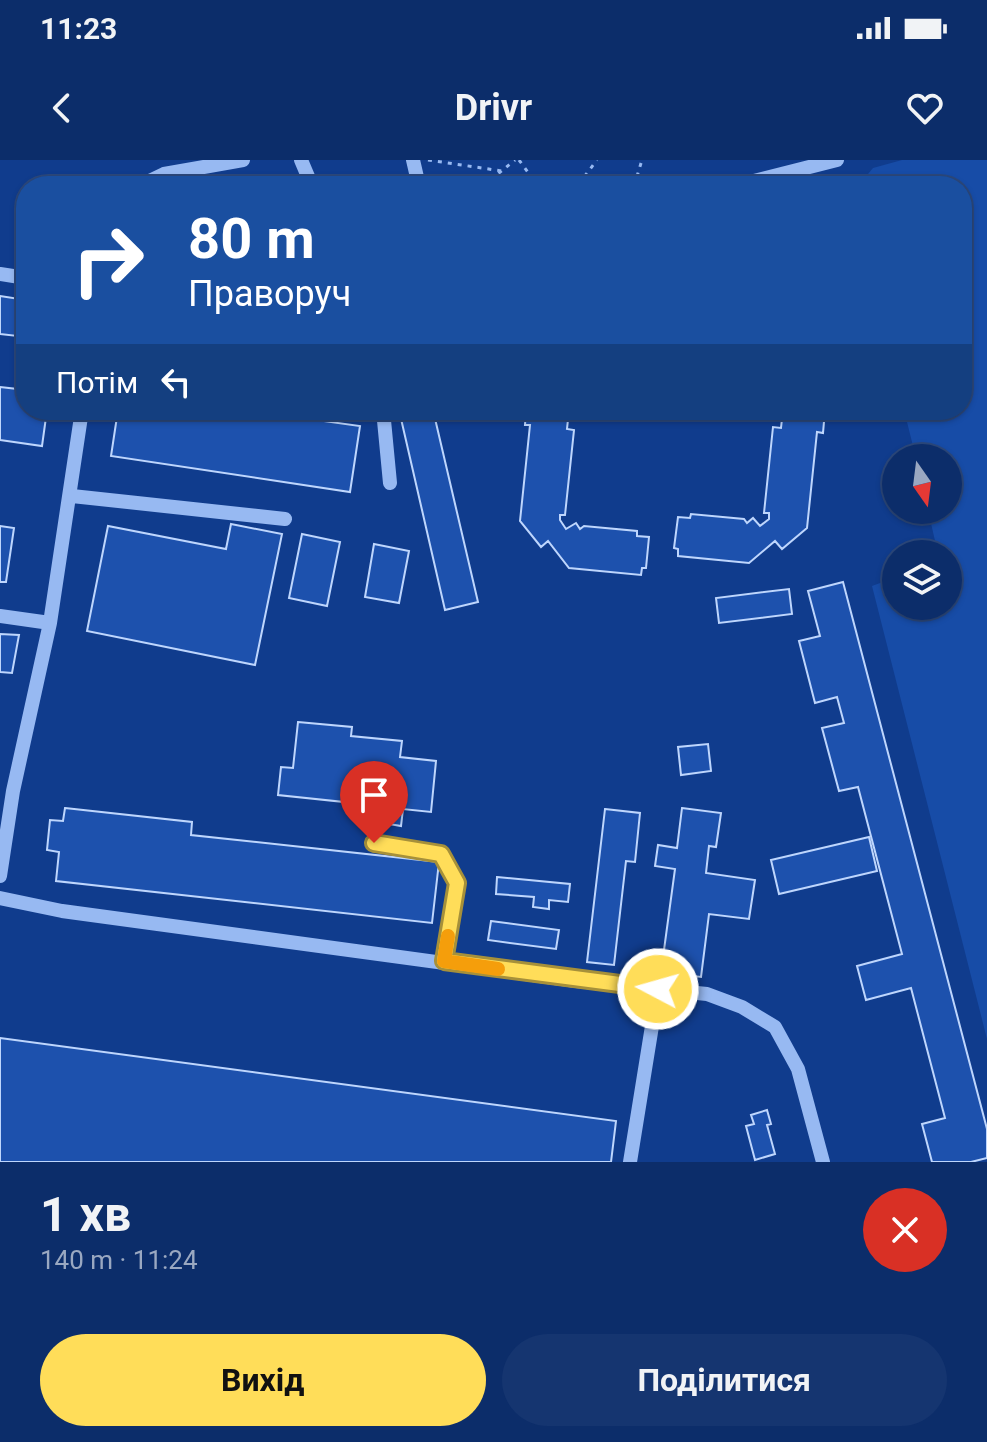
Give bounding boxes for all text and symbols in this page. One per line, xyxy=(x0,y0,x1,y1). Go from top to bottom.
text: 11:23 xyxy=(40,11,117,46)
icon: back xyxy=(40,86,84,130)
icon: heart xyxy=(903,86,947,130)
text: Drivr xyxy=(455,87,532,129)
text: 80 m xyxy=(188,206,315,272)
icon: right xyxy=(56,208,160,312)
text: Праворуч xyxy=(188,273,351,315)
icon: left xyxy=(154,360,198,404)
text: Потім xyxy=(56,365,138,400)
north arrow xyxy=(882,444,962,524)
map controls xyxy=(882,444,962,620)
button: layers xyxy=(882,540,962,620)
pin xyxy=(340,761,408,843)
icon: arrive xyxy=(352,773,396,817)
position arrow xyxy=(616,947,700,1031)
text: 1 хв xyxy=(40,1186,131,1243)
button: close xyxy=(863,1188,947,1272)
text: 140 m · 11:24 xyxy=(40,1245,198,1275)
button: Вихід xyxy=(40,1334,486,1426)
button: Поділитися xyxy=(502,1334,947,1426)

